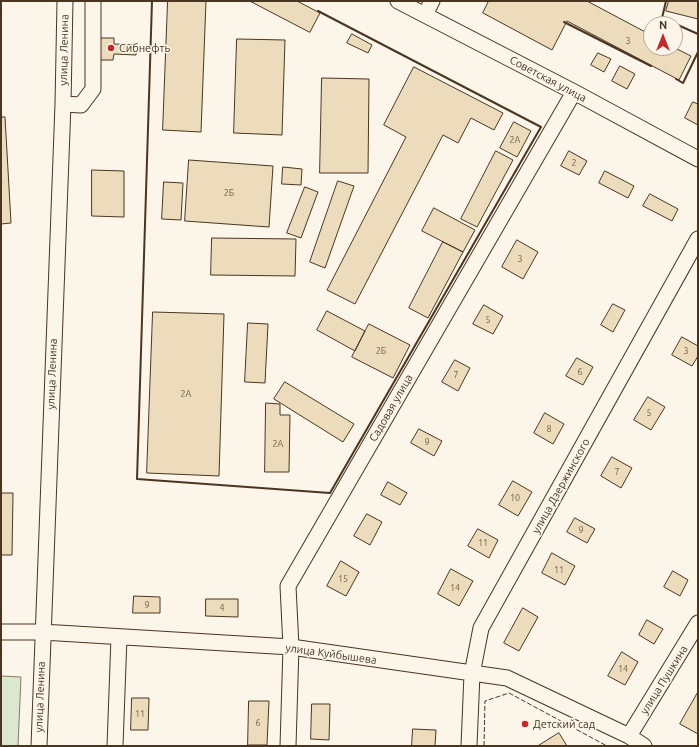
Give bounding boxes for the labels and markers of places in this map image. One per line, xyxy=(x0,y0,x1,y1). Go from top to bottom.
place label: Сибнефть xyxy=(119,41,170,55)
marker: Сибнефть xyxy=(106,43,116,53)
place label: Детский сад xyxy=(533,717,595,731)
marker: Детский сад xyxy=(520,719,530,729)

